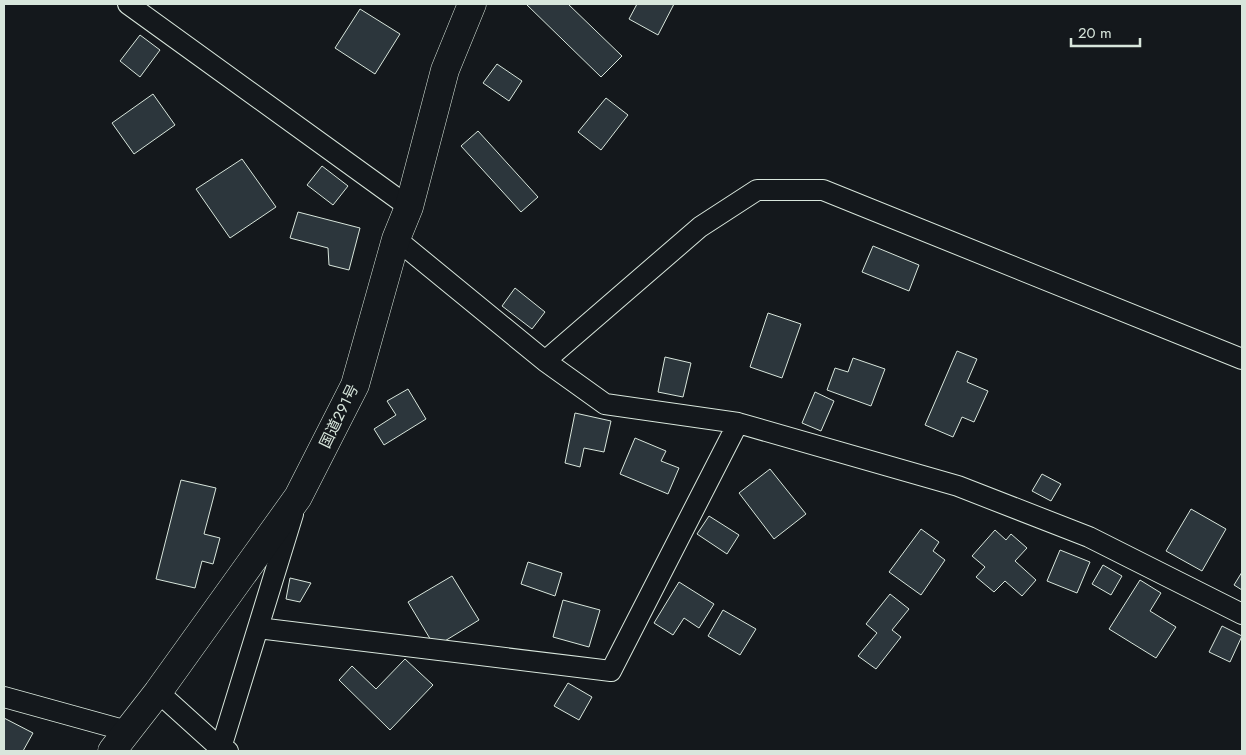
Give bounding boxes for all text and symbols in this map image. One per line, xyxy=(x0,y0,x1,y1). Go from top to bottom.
scale bar xyxy=(1071,15,1140,47)
text: 20 m xyxy=(1078,22,1112,44)
street label: 国道291号 xyxy=(314,380,364,452)

